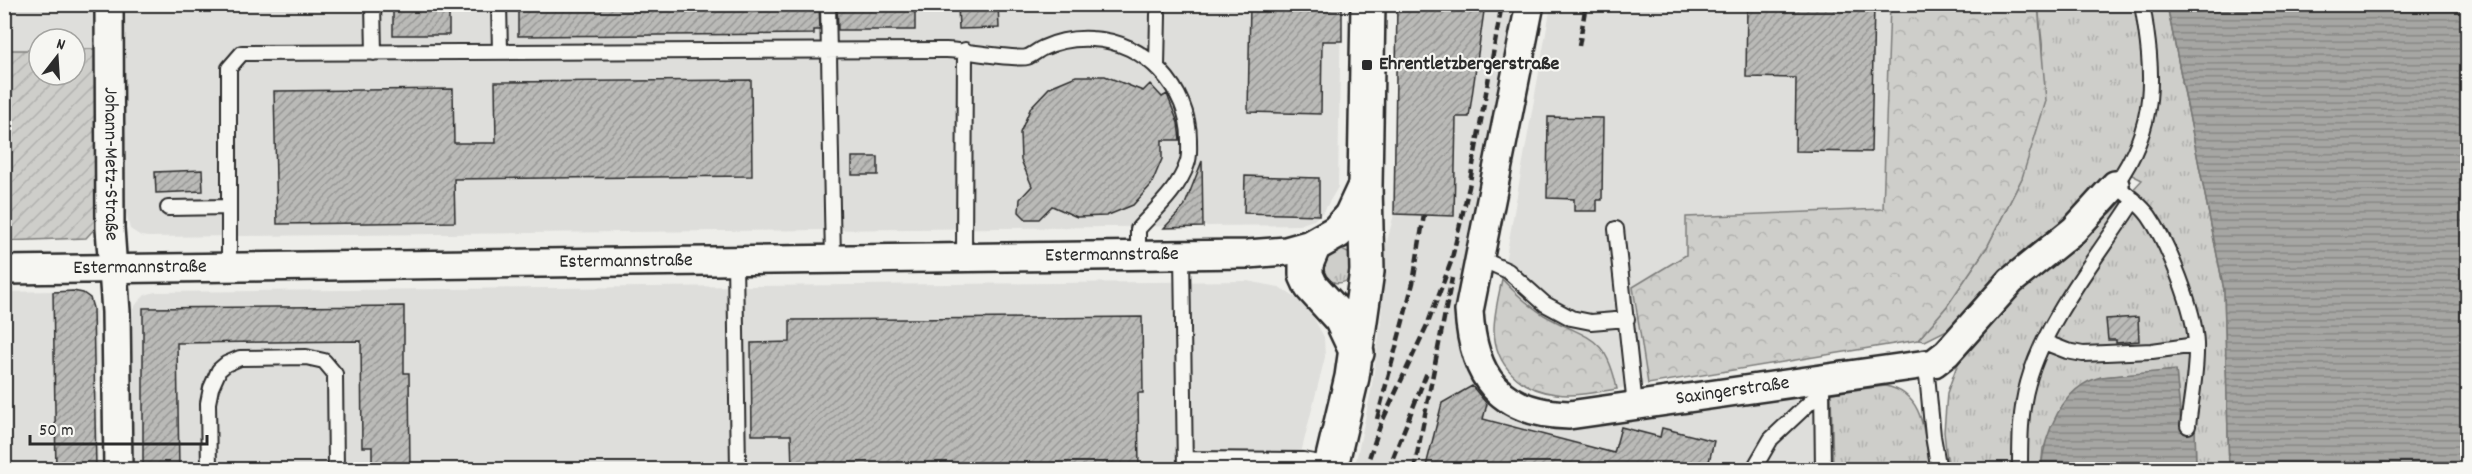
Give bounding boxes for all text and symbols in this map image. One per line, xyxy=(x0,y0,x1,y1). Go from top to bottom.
north arrow xyxy=(27,27,87,87)
text: N xyxy=(54,33,68,57)
place label: Ehrentletzbergerstraße xyxy=(1379,51,1560,79)
marker: Ehrentletzbergerstraße xyxy=(1360,58,1374,72)
street label: Johann-Metz-Straße xyxy=(95,87,125,242)
street label: Estermannstraße xyxy=(1045,241,1179,271)
street label: Estermannstraße xyxy=(559,247,693,277)
street label: Estermannstraße xyxy=(73,253,207,283)
street label: Saxingerstraße xyxy=(1674,370,1792,414)
scale bar xyxy=(30,408,207,446)
text: 50 m xyxy=(39,419,74,444)

